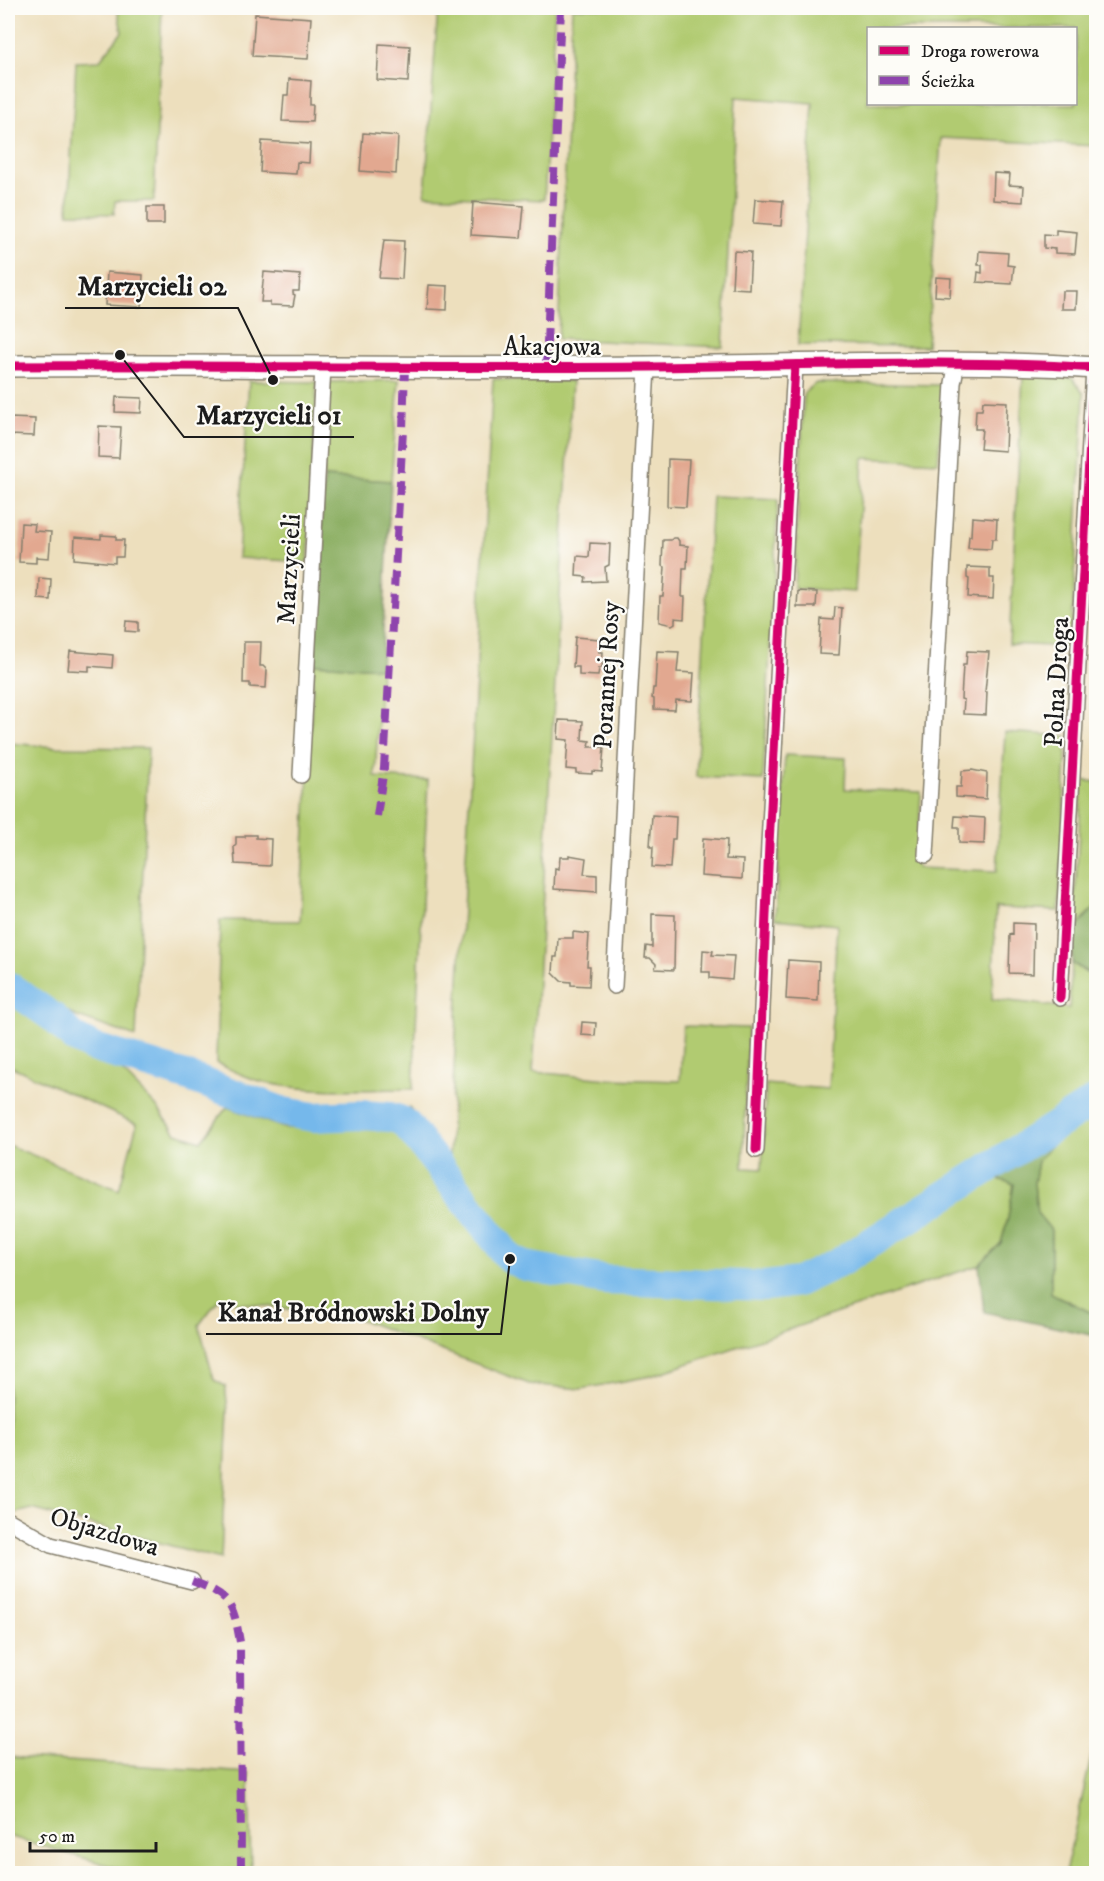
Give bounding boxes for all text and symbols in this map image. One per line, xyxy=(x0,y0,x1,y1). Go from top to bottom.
legend xyxy=(867,27,1077,105)
text: Droga rowerowa xyxy=(921,41,1039,63)
text: Ścieżka xyxy=(921,70,975,93)
callout: Marzycieli 02 xyxy=(65,263,238,308)
text: Marzycieli 02 xyxy=(78,270,227,304)
street label: Akacjowa xyxy=(503,331,601,364)
callout: Marzycieli 01 xyxy=(184,392,354,437)
text: Marzycieli 01 xyxy=(196,399,342,433)
street label: Marzycieli xyxy=(270,513,309,625)
street label: Porannej Rosy xyxy=(587,599,628,750)
street label: Polna Droga xyxy=(1038,616,1077,748)
callout: Kanał Bródnowski Dolny xyxy=(206,1289,501,1334)
text: Kanał Bródnowski Dolny xyxy=(217,1296,490,1330)
street label: Objazdowa xyxy=(46,1500,163,1565)
scale bar xyxy=(30,1815,156,1853)
text: 50 m xyxy=(39,1826,75,1848)

